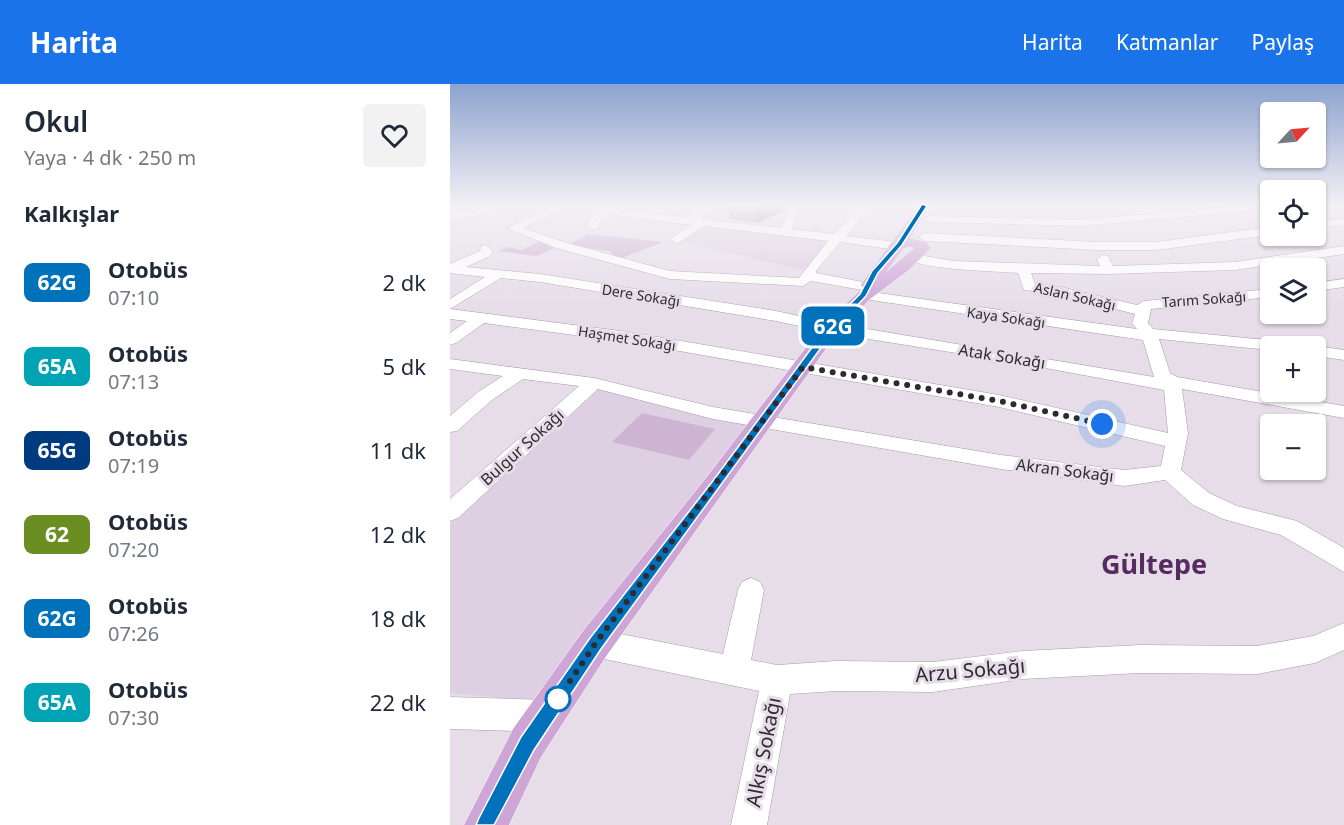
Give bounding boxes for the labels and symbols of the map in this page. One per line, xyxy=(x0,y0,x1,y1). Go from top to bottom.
north arrow xyxy=(1260,102,1326,168)
street label: Aslan Sokağı xyxy=(1032,277,1118,315)
street label: Dere Sokağı xyxy=(601,279,681,311)
street label: Tarım Sokağı xyxy=(1161,287,1247,311)
street label: Kaya Sokağı xyxy=(966,302,1046,332)
line badge: 62G xyxy=(798,306,868,346)
street label: Haşmet Sokağı xyxy=(577,321,677,355)
street label: Atak Sokağı xyxy=(957,338,1047,374)
street label: Bulgur Sokağı xyxy=(476,404,568,490)
your location xyxy=(1087,409,1117,439)
street label: Akran Sokağı xyxy=(1015,453,1115,487)
district label: Gültepe xyxy=(1101,545,1207,582)
street label: Arzu Sokağı xyxy=(914,652,1026,688)
unlabelled marker xyxy=(545,686,571,712)
street label: Alkış Sokağı xyxy=(739,695,787,809)

